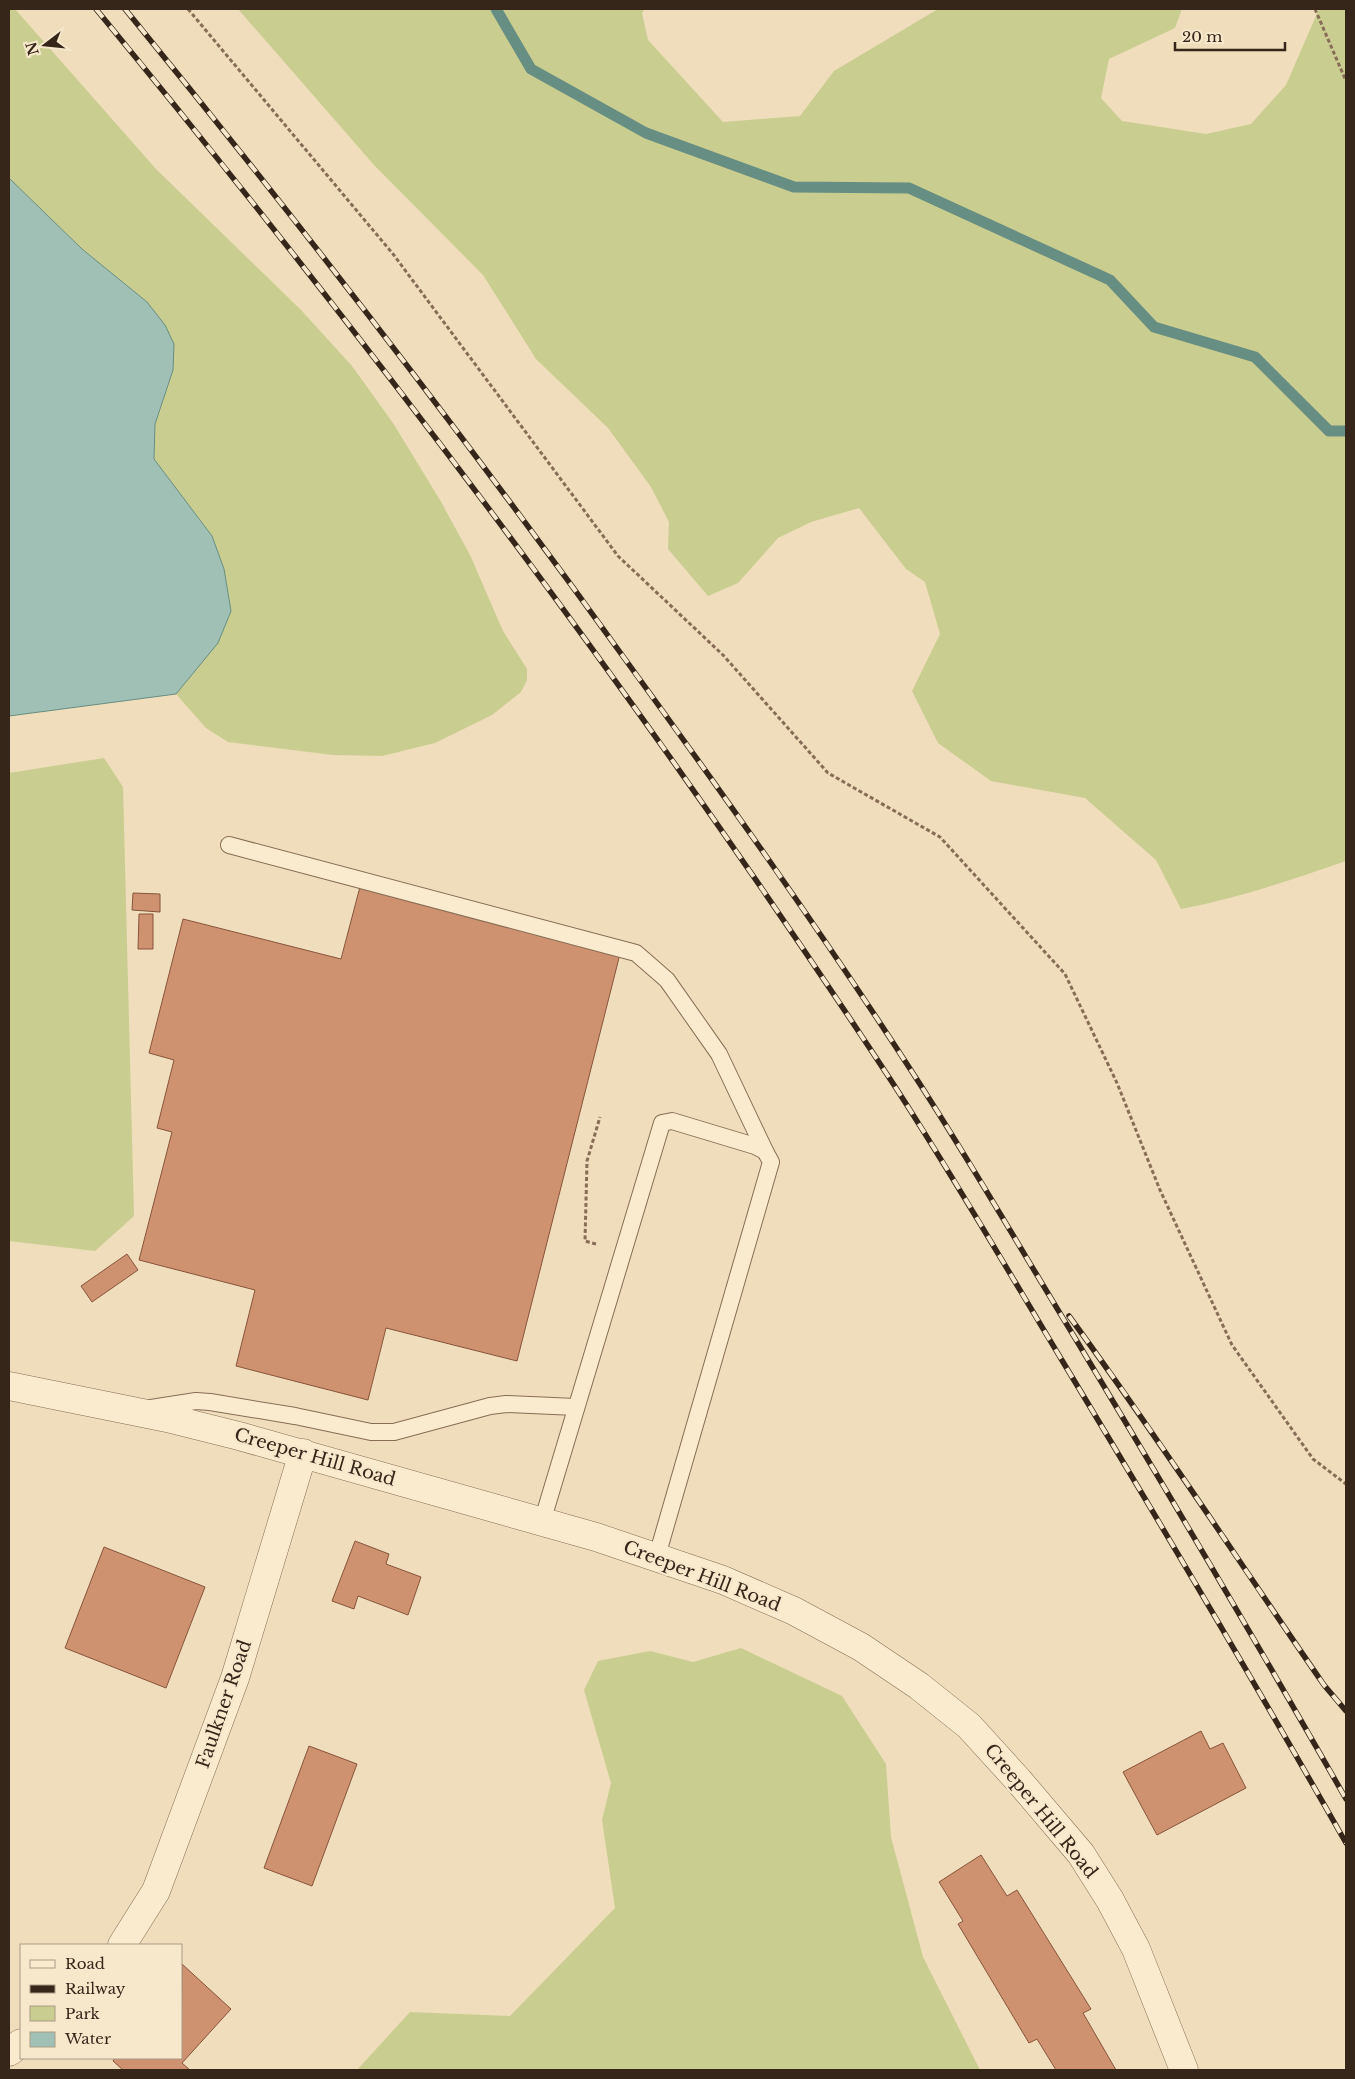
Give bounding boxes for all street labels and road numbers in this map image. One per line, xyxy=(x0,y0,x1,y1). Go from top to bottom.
street label: Creeper Hill Road xyxy=(232,1423,398,1491)
street label: Creeper Hill Road xyxy=(620,1536,784,1616)
street label: Faulkner Road xyxy=(192,1637,256,1771)
street label: Creeper Hill Road xyxy=(980,1739,1102,1883)

